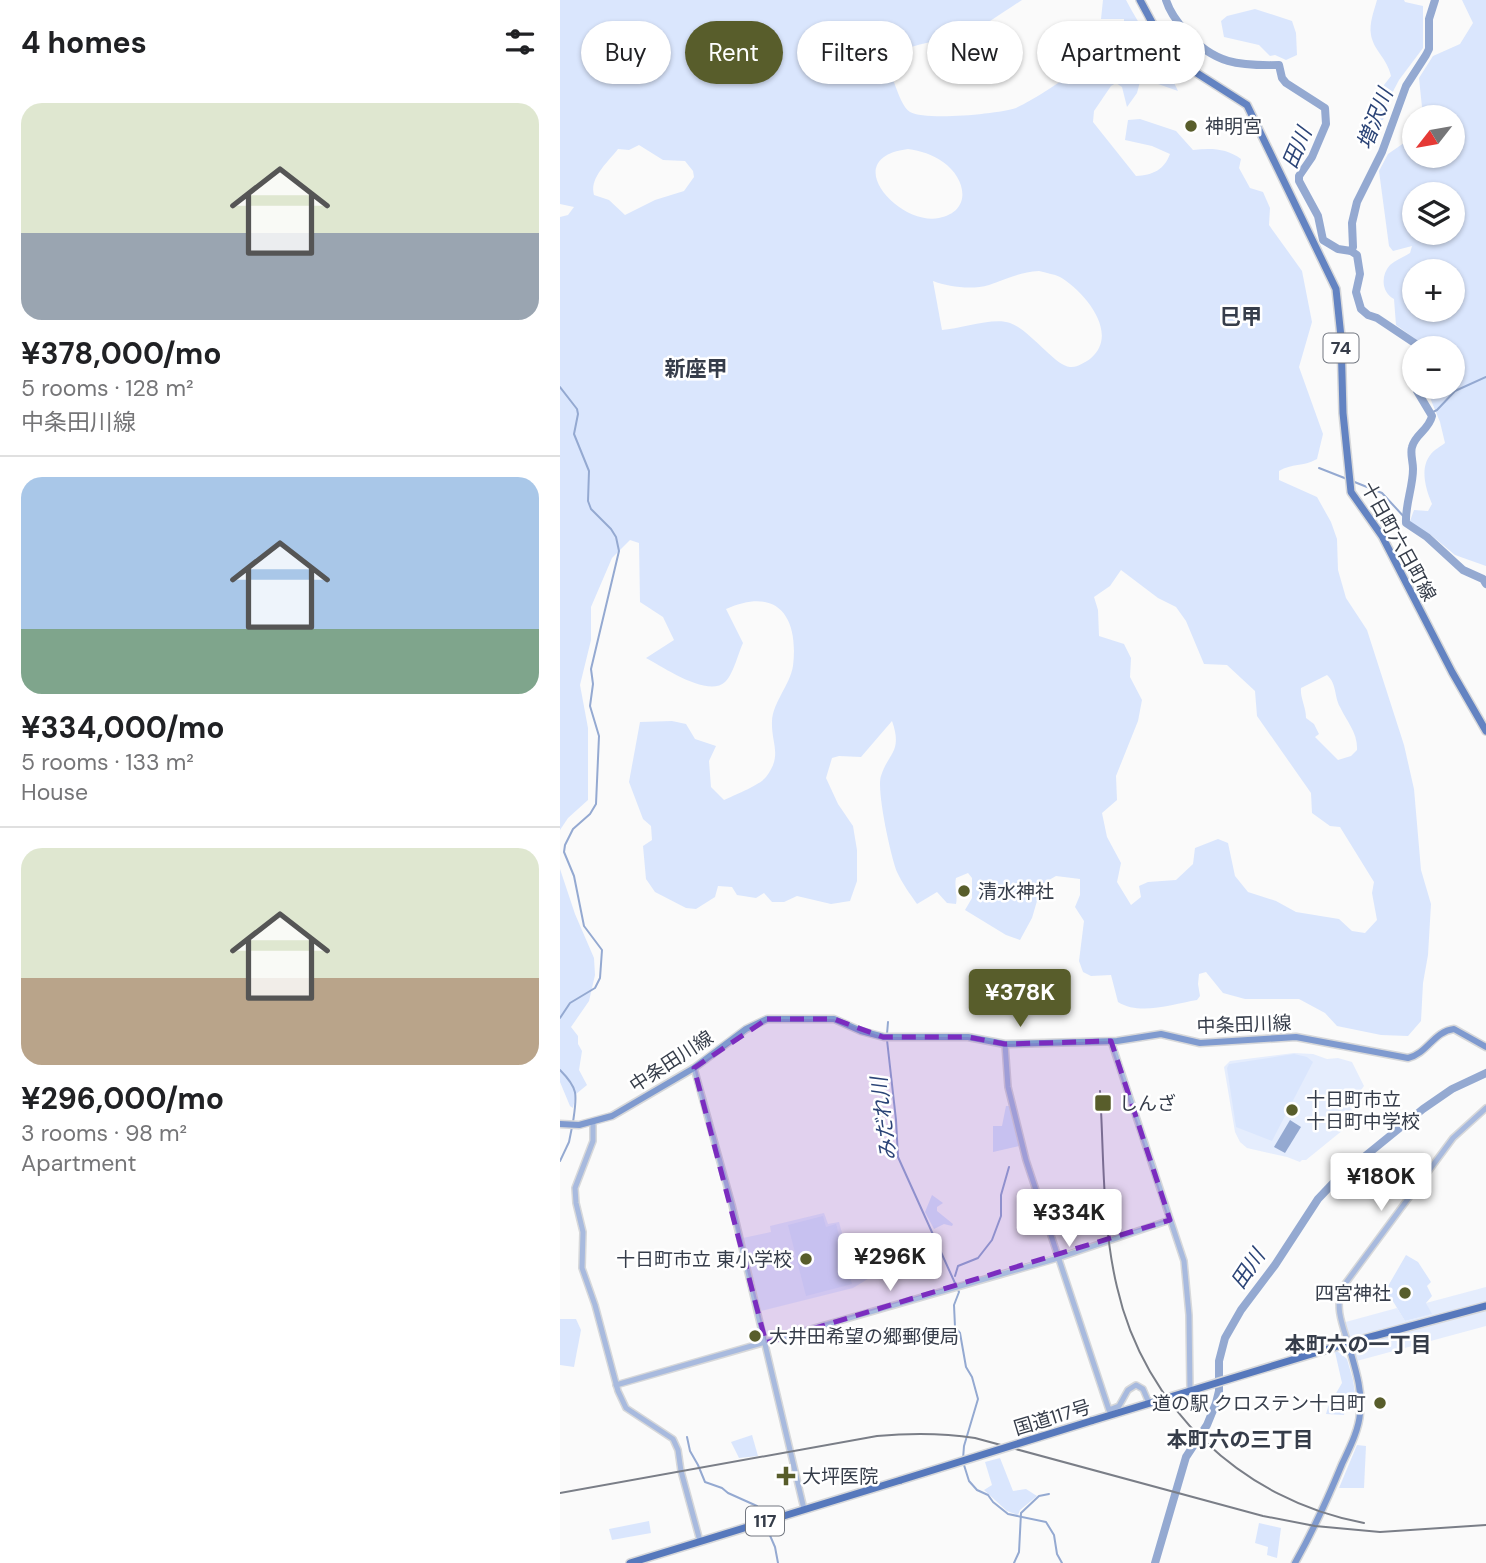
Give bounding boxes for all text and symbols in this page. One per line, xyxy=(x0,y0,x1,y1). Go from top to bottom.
chip: Buy xyxy=(581,21,671,84)
chip: Rent xyxy=(685,21,783,84)
chip: Filters xyxy=(797,21,913,84)
chip: New xyxy=(927,21,1023,84)
chip: Apartment xyxy=(1037,21,1205,84)
text: 4 homes xyxy=(21,23,147,62)
icon: filters xyxy=(501,23,539,61)
water label: 増沢川 xyxy=(1351,83,1400,153)
north arrow xyxy=(1402,105,1465,168)
map controls xyxy=(1402,105,1465,399)
place label: 神明宮 xyxy=(1205,114,1262,139)
marker: 神明宮 xyxy=(1183,118,1199,134)
water label: 田川 xyxy=(1276,121,1319,173)
icon: home xyxy=(217,148,343,274)
button: layers xyxy=(1402,182,1465,245)
button: + xyxy=(1402,259,1465,322)
district label: 巳甲 xyxy=(1220,303,1262,331)
text: ¥378,000/mo xyxy=(21,334,222,373)
road number: 74 xyxy=(1324,334,1358,362)
button: − xyxy=(1402,336,1465,399)
district label: 新座甲 xyxy=(665,355,728,383)
text: 5 rooms · 128 m² xyxy=(21,373,194,403)
text: 中条田川線 xyxy=(21,407,136,437)
street label: 十日町六日町線 xyxy=(1355,477,1442,605)
icon: home xyxy=(217,522,343,648)
text: ¥334,000/mo xyxy=(21,708,225,747)
text: 5 rooms · 133 m² xyxy=(21,747,194,777)
text: House xyxy=(21,777,88,807)
place label: 清水神社 xyxy=(978,879,1054,904)
marker: 清水神社 xyxy=(956,883,972,899)
icon: home xyxy=(217,893,343,1019)
pin: ¥378K xyxy=(971,970,1069,1029)
text: ¥378K xyxy=(985,977,1055,1007)
street label: 中条田川線 xyxy=(1196,1010,1292,1039)
street label: 中条田川線 xyxy=(625,1025,718,1098)
water label: みだれ川 xyxy=(865,1074,903,1162)
text: ¥296,000/mo xyxy=(21,1079,224,1118)
place label: 十日町市立 十日町中学校 xyxy=(1306,1087,1420,1134)
place label: しんざ xyxy=(1119,1091,1176,1116)
marker: しんざ xyxy=(1093,1093,1113,1113)
marker: 十日町市立 十日町中学校 xyxy=(1284,1102,1300,1118)
text: 3 rooms · 98 m² xyxy=(21,1118,187,1148)
text: Apartment xyxy=(21,1148,136,1178)
pin: ¥180K xyxy=(1332,1154,1430,1213)
text: ¥180K xyxy=(1346,1161,1416,1191)
pin: ¥334K xyxy=(1020,1190,1118,1249)
text: ¥334K xyxy=(1033,1197,1105,1227)
pin: ¥296K xyxy=(841,1234,939,1293)
text: ¥296K xyxy=(854,1241,926,1271)
water label: 田川 xyxy=(1225,1242,1272,1294)
place label: 十日町市立 東小学校 xyxy=(616,1247,792,1272)
marker: 十日町市立 東小学校 xyxy=(798,1251,814,1267)
place label: 四宮神社 xyxy=(1315,1281,1391,1306)
marker: 四宮神社 xyxy=(1397,1285,1413,1301)
place label: 大井田希望の郷郵便局 xyxy=(769,1324,959,1349)
marker: 大井田希望の郷郵便局 xyxy=(747,1328,763,1344)
district label: 本町六の一丁目 xyxy=(1285,1331,1432,1359)
place label: 道の駅 クロステン十日町 xyxy=(1152,1391,1366,1416)
street label: 国道117号 xyxy=(1011,1394,1094,1441)
marker: 道の駅 クロステン十日町 xyxy=(1372,1395,1388,1411)
district label: 本町六の三丁目 xyxy=(1167,1426,1314,1454)
place label: 大坪医院 xyxy=(802,1464,878,1489)
marker: 大坪医院 xyxy=(776,1466,796,1486)
road number: 117 xyxy=(746,1506,784,1536)

